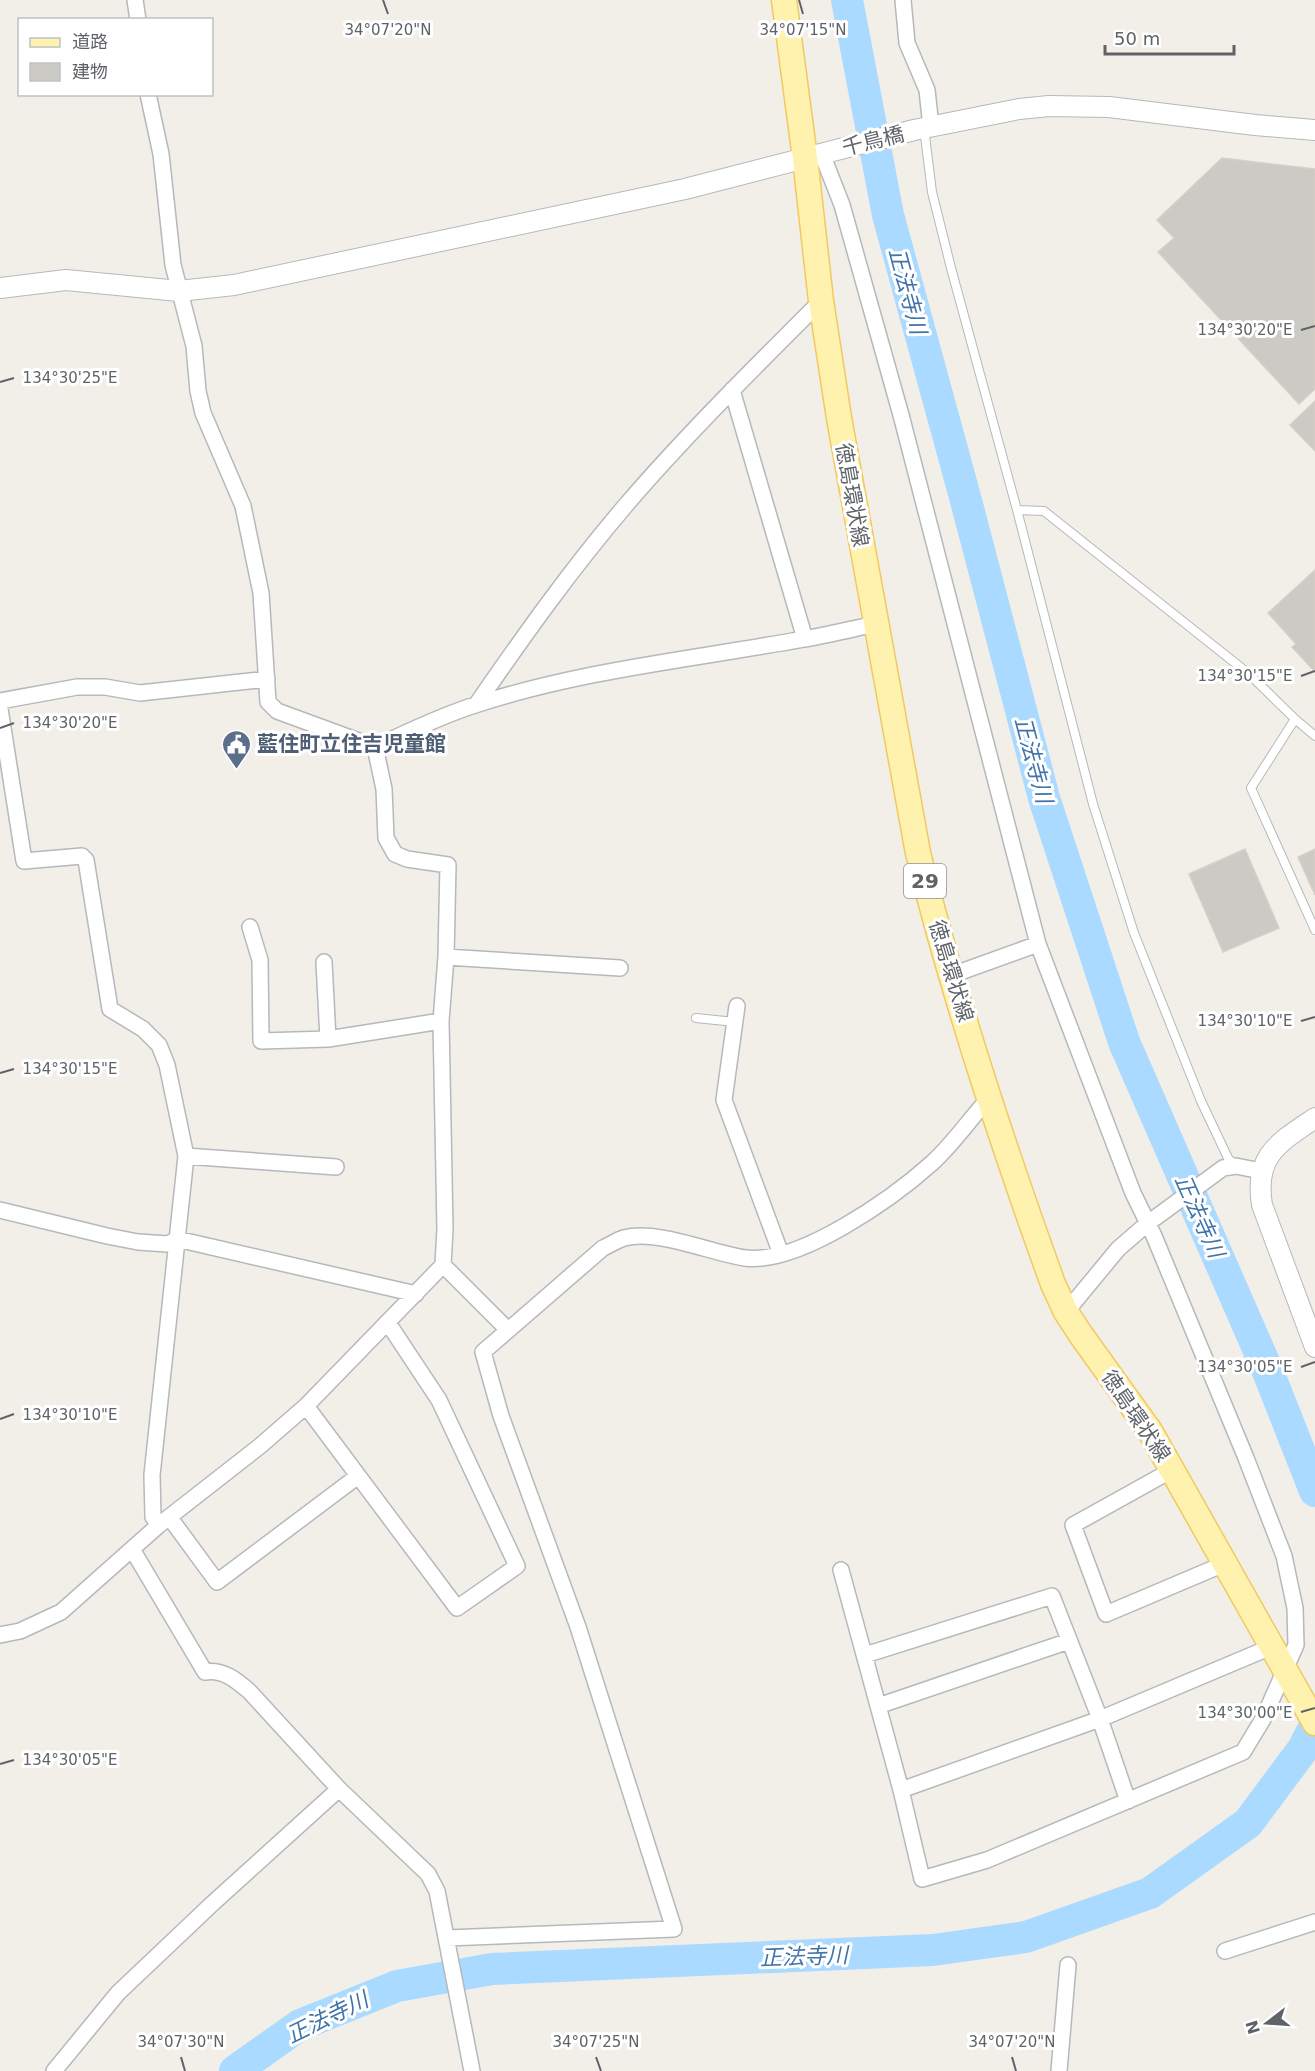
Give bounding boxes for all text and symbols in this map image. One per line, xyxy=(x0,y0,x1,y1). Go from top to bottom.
legend xyxy=(18,18,213,96)
scale bar xyxy=(1105,18,1234,56)
text: 34°07'20"N xyxy=(344,21,432,39)
text: 34°07'15"N xyxy=(759,21,847,39)
text: 50 m xyxy=(1114,28,1160,49)
text: 道路 xyxy=(72,31,108,52)
text: 建物 xyxy=(72,61,108,82)
street label: 千鳥橋 xyxy=(840,122,906,160)
water label: 正法寺川 xyxy=(884,245,931,339)
text: 134°30'20"E xyxy=(1198,321,1292,339)
text: 134°30'25"E xyxy=(23,369,117,387)
street label: 徳島環状線 xyxy=(831,441,873,549)
text: 134°30'15"E xyxy=(1198,667,1292,685)
text: 134°30'20"E xyxy=(23,714,117,732)
water label: 正法寺川 xyxy=(1010,714,1057,808)
public building icon: 藍住町立住吉児童館 xyxy=(220,728,252,770)
place label: 藍住町立住吉児童館 xyxy=(257,732,446,756)
road number: 29 xyxy=(904,864,946,898)
street label: 徳島環状線 xyxy=(924,917,978,1025)
text: 134°30'10"E xyxy=(1198,1012,1292,1030)
text: 134°30'15"E xyxy=(23,1060,117,1078)
water label: 正法寺川 xyxy=(1170,1171,1230,1263)
text: 134°30'05"E xyxy=(1198,1358,1292,1376)
street label: 徳島環状線 xyxy=(1097,1366,1175,1466)
text: 134°30'10"E xyxy=(23,1406,117,1424)
text: 134°30'00"E xyxy=(1198,1704,1292,1722)
text: 134°30'05"E xyxy=(23,1751,117,1769)
water label: 正法寺川 xyxy=(760,1942,850,1971)
water label: 正法寺川 xyxy=(282,1986,374,2048)
north arrow xyxy=(1237,1993,1297,2053)
text: N xyxy=(1242,2018,1264,2036)
text: 34°07'30"N xyxy=(137,2033,225,2051)
text: 34°07'25"N xyxy=(552,2033,640,2051)
text: 34°07'20"N xyxy=(968,2033,1056,2051)

